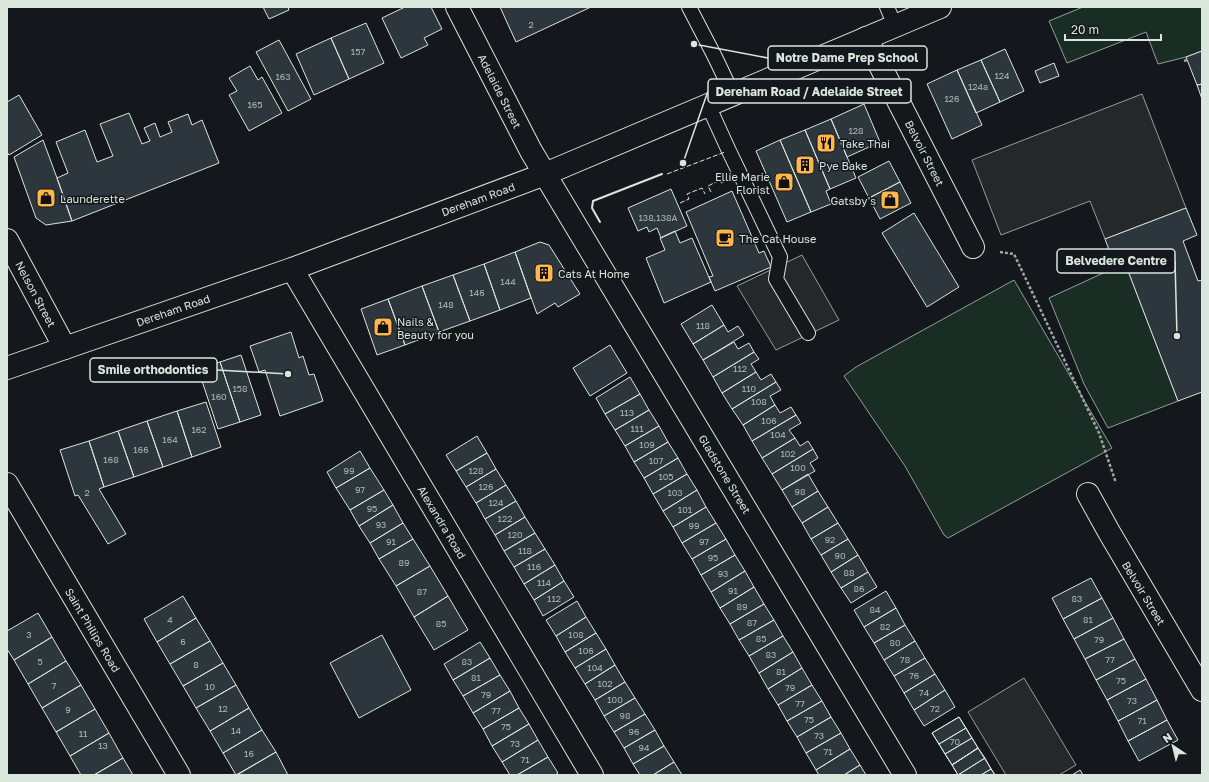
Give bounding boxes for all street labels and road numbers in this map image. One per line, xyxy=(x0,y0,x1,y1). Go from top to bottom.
street label: Adelaide Street xyxy=(476,52,524,130)
street label: Belvoir Street xyxy=(903,118,947,188)
street label: Dereham Road xyxy=(440,180,516,218)
street label: Nelson Street xyxy=(13,259,59,329)
street label: Dereham Road xyxy=(134,291,212,329)
street label: Gladstone Street xyxy=(696,432,754,516)
street label: Alexandra Road xyxy=(415,483,469,561)
street label: Belvoir Street xyxy=(1120,559,1168,627)
street label: Saint Philips Road xyxy=(63,586,123,674)

